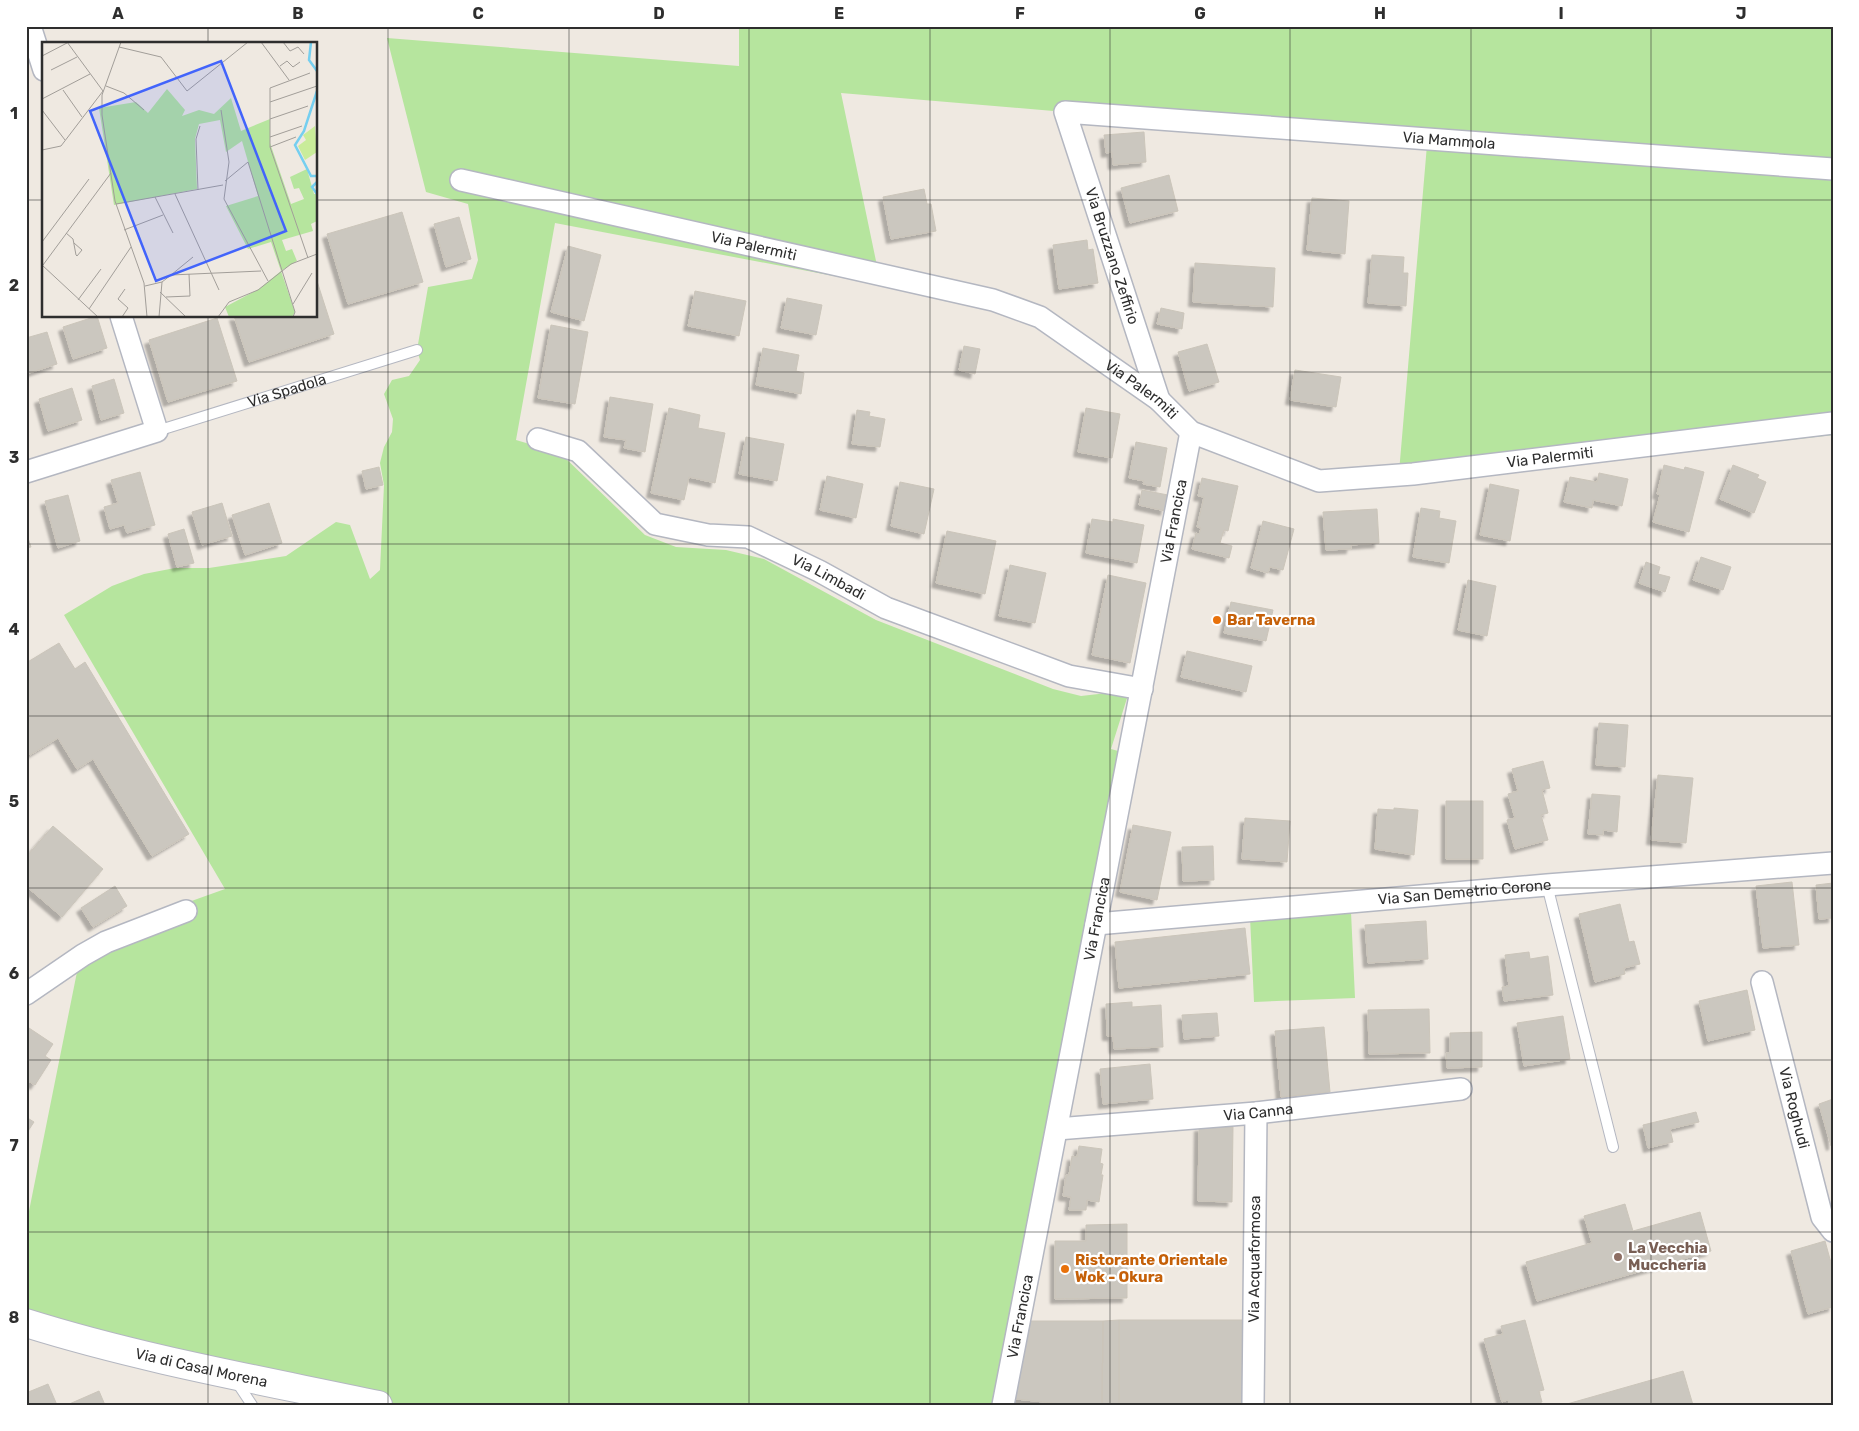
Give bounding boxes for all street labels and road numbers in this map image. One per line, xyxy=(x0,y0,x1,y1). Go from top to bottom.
street label: Via Mammola xyxy=(1402,128,1496,153)
street label: Via Bruzzano Zeffirio xyxy=(1081,185,1143,327)
street label: Via Palermiti xyxy=(709,228,798,264)
street label: Via Palermiti xyxy=(1101,356,1182,423)
street label: Via Spadola xyxy=(245,370,328,411)
street label: Via Palermiti xyxy=(1506,443,1594,472)
street label: Via Francica xyxy=(1157,478,1191,565)
street label: Via Limbadi xyxy=(789,550,868,604)
street label: Via Francica xyxy=(1080,875,1114,963)
street label: Via San Demetrio Corone xyxy=(1377,876,1552,909)
street label: Via Roghudi xyxy=(1775,1065,1813,1151)
street label: Via Canna xyxy=(1223,1100,1294,1125)
street label: Via Acquaformosa xyxy=(1245,1195,1264,1323)
street label: Via Francica xyxy=(1003,1273,1037,1360)
street label: Via di Casal Morena xyxy=(133,1344,269,1391)

